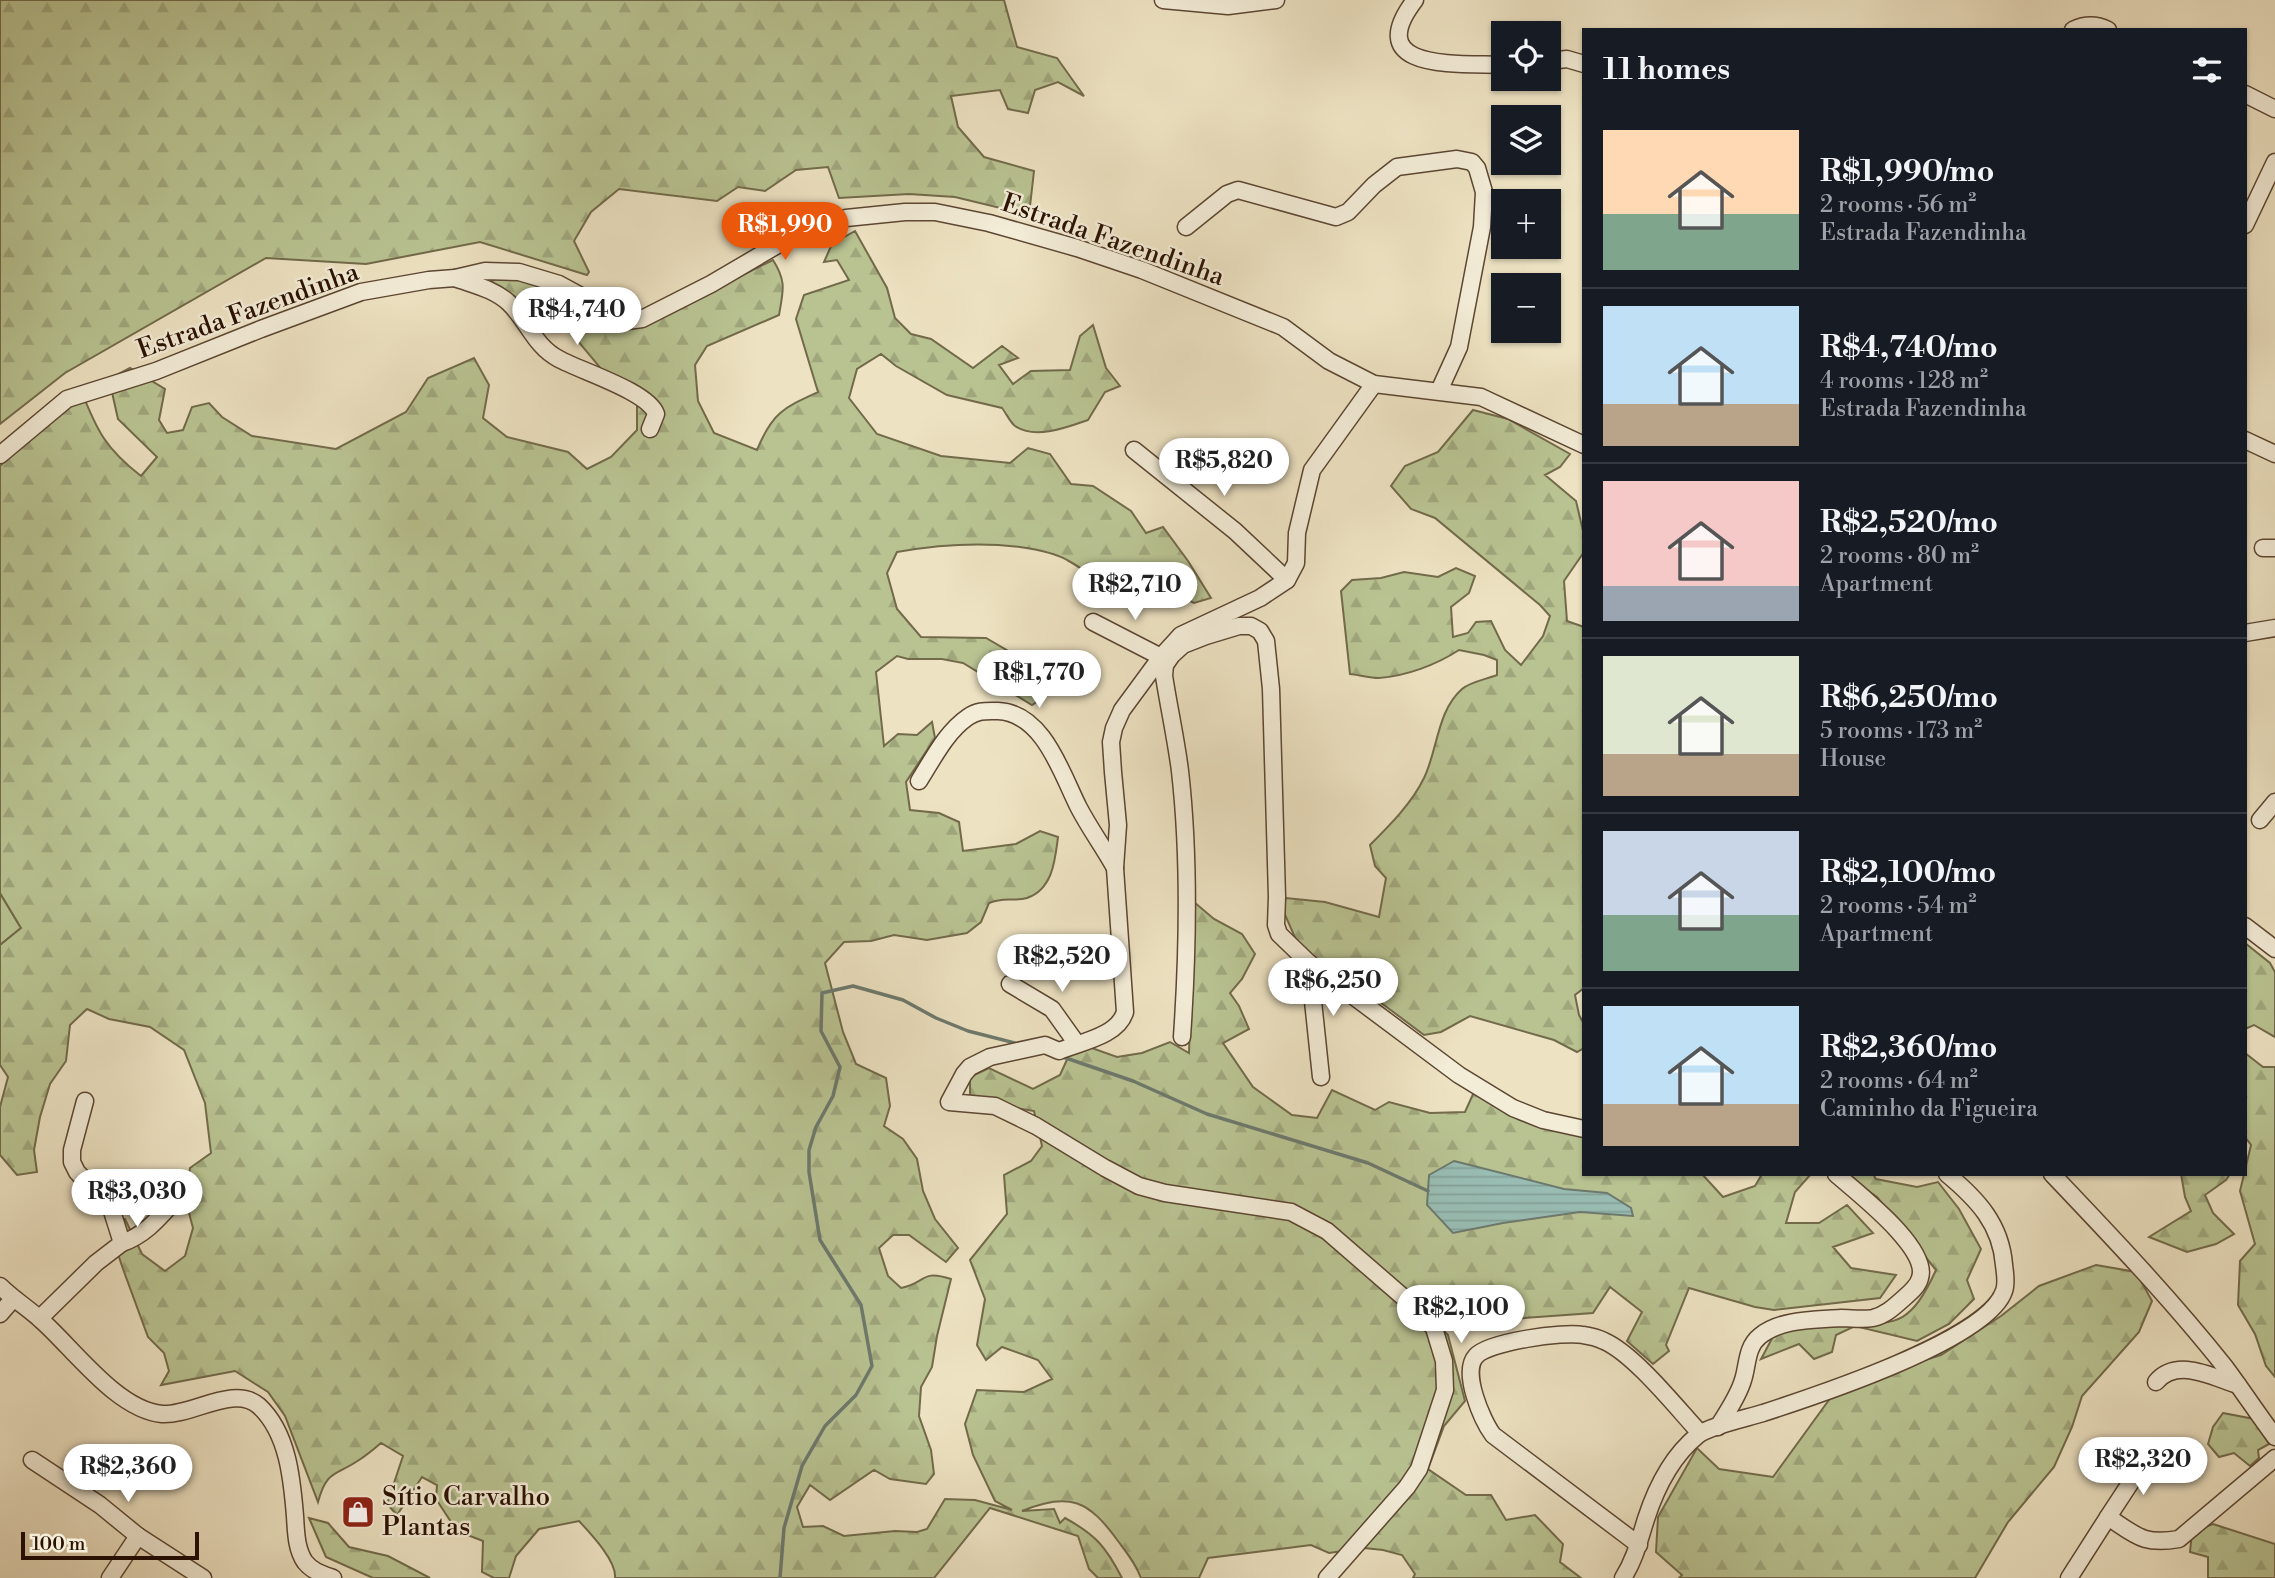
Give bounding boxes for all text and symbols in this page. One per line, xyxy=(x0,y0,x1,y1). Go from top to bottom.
map controls xyxy=(1491,21,1561,343)
button: locate xyxy=(1491,21,1561,91)
text: 11 homes xyxy=(1603,51,1730,89)
icon: filters xyxy=(2188,51,2226,89)
button: layers xyxy=(1491,105,1561,175)
text: R$1,990/mo xyxy=(1820,153,1994,191)
icon: home xyxy=(1659,158,1743,242)
street label: Estrada Fazendinha xyxy=(997,187,1229,293)
button: + xyxy=(1491,189,1561,259)
text: 2 rooms · 56 m² xyxy=(1820,191,1976,219)
pin: R$1,990 xyxy=(720,202,850,262)
text: R$1,990 xyxy=(738,211,832,239)
text: Estrada Fazendinha xyxy=(1820,219,2027,247)
street label: Estrada Fazendinha xyxy=(133,256,364,366)
button: − xyxy=(1491,273,1561,343)
pin: R$4,740 xyxy=(512,288,642,347)
text: R$4,740 xyxy=(528,296,626,324)
text: R$4,740/mo xyxy=(1820,329,1998,367)
icon: home xyxy=(1659,334,1743,418)
text: 4 rooms · 128 m² xyxy=(1820,367,1988,395)
text: Estrada Fazendinha xyxy=(1820,395,2027,423)
pin: R$5,820 xyxy=(1159,438,1289,498)
text: R$5,820 xyxy=(1175,447,1273,475)
text: R$2,520/mo xyxy=(1820,504,1998,542)
icon: home xyxy=(1659,509,1743,593)
text: 2 rooms · 80 m² xyxy=(1820,542,1979,570)
pin: R$2,710 xyxy=(1070,562,1200,622)
text: Apartment xyxy=(1820,570,1933,598)
text: R$2,710 xyxy=(1088,571,1182,599)
pin: R$1,770 xyxy=(974,650,1104,710)
text: R$1,770 xyxy=(993,659,1085,687)
text: R$6,250/mo xyxy=(1820,679,1998,717)
icon: home xyxy=(1659,684,1743,768)
text: 5 rooms · 173 m² xyxy=(1820,717,1982,745)
text: House xyxy=(1820,745,1886,773)
text: R$2,100/mo xyxy=(1820,854,1996,892)
icon: home xyxy=(1659,859,1743,943)
text: 2 rooms · 54 m² xyxy=(1820,892,1977,920)
text: Apartment xyxy=(1820,920,1933,948)
pin: R$2,520 xyxy=(997,934,1127,994)
text: R$2,520 xyxy=(1013,943,1111,971)
pin: R$6,250 xyxy=(1268,958,1398,1018)
text: R$6,250 xyxy=(1284,967,1382,995)
text: R$2,360/mo xyxy=(1820,1029,1997,1067)
icon: home xyxy=(1659,1034,1743,1118)
text: 2 rooms · 64 m² xyxy=(1820,1067,1978,1095)
text: Caminho da Figueira xyxy=(1820,1095,2038,1123)
pin: R$3,030 xyxy=(72,1170,202,1229)
text: R$3,030 xyxy=(88,1178,186,1206)
pin: R$2,100 xyxy=(1396,1286,1526,1345)
text: R$2,100 xyxy=(1413,1294,1509,1322)
pin: R$2,320 xyxy=(2078,1438,2208,1497)
pin: R$2,360 xyxy=(63,1444,193,1504)
text: R$2,320 xyxy=(2094,1446,2192,1474)
text: R$2,360 xyxy=(79,1453,177,1481)
place label: Sítio Carvalho Plantas xyxy=(382,1481,550,1543)
shop icon: Sítio Carvalho Plantas xyxy=(339,1493,377,1531)
scale bar xyxy=(21,1529,200,1561)
text: 100 m xyxy=(32,1532,85,1556)

